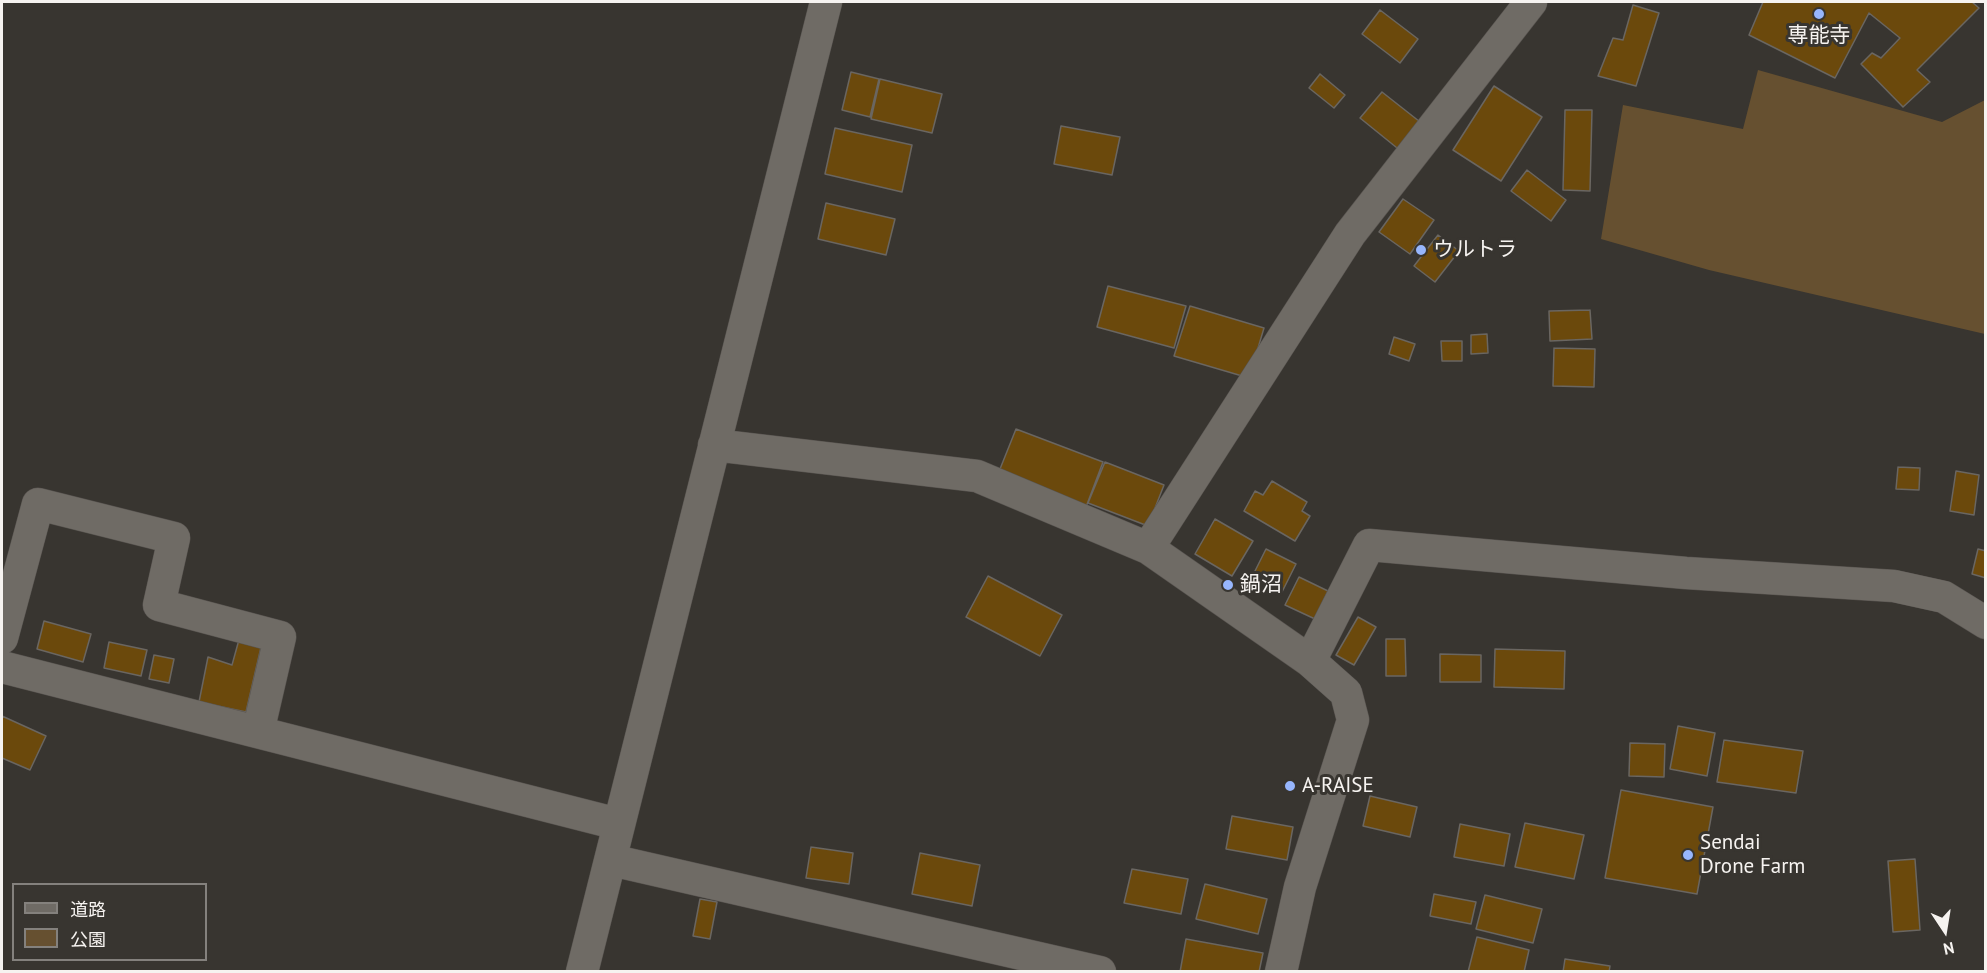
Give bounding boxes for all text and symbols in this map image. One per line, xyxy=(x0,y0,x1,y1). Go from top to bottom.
marker: 専能寺 xyxy=(1812,7,1826,21)
place label: 専能寺 xyxy=(1788,23,1850,49)
place label: ウルトラ xyxy=(1433,237,1517,263)
marker: ウルトラ xyxy=(1414,243,1428,257)
place label: 鍋沼 xyxy=(1240,572,1282,598)
marker: 鍋沼 xyxy=(1221,578,1235,592)
place label: A-RAISE xyxy=(1302,773,1374,799)
marker: A-RAISE xyxy=(1283,779,1297,793)
place label: Sendai Drone Farm xyxy=(1700,830,1805,880)
marker: Sendai Drone Farm xyxy=(1681,848,1695,862)
legend xyxy=(12,883,207,961)
text: 道路 xyxy=(70,898,106,921)
north arrow xyxy=(1915,901,1975,961)
text: 公園 xyxy=(70,928,106,951)
text: N xyxy=(1942,938,1956,959)

